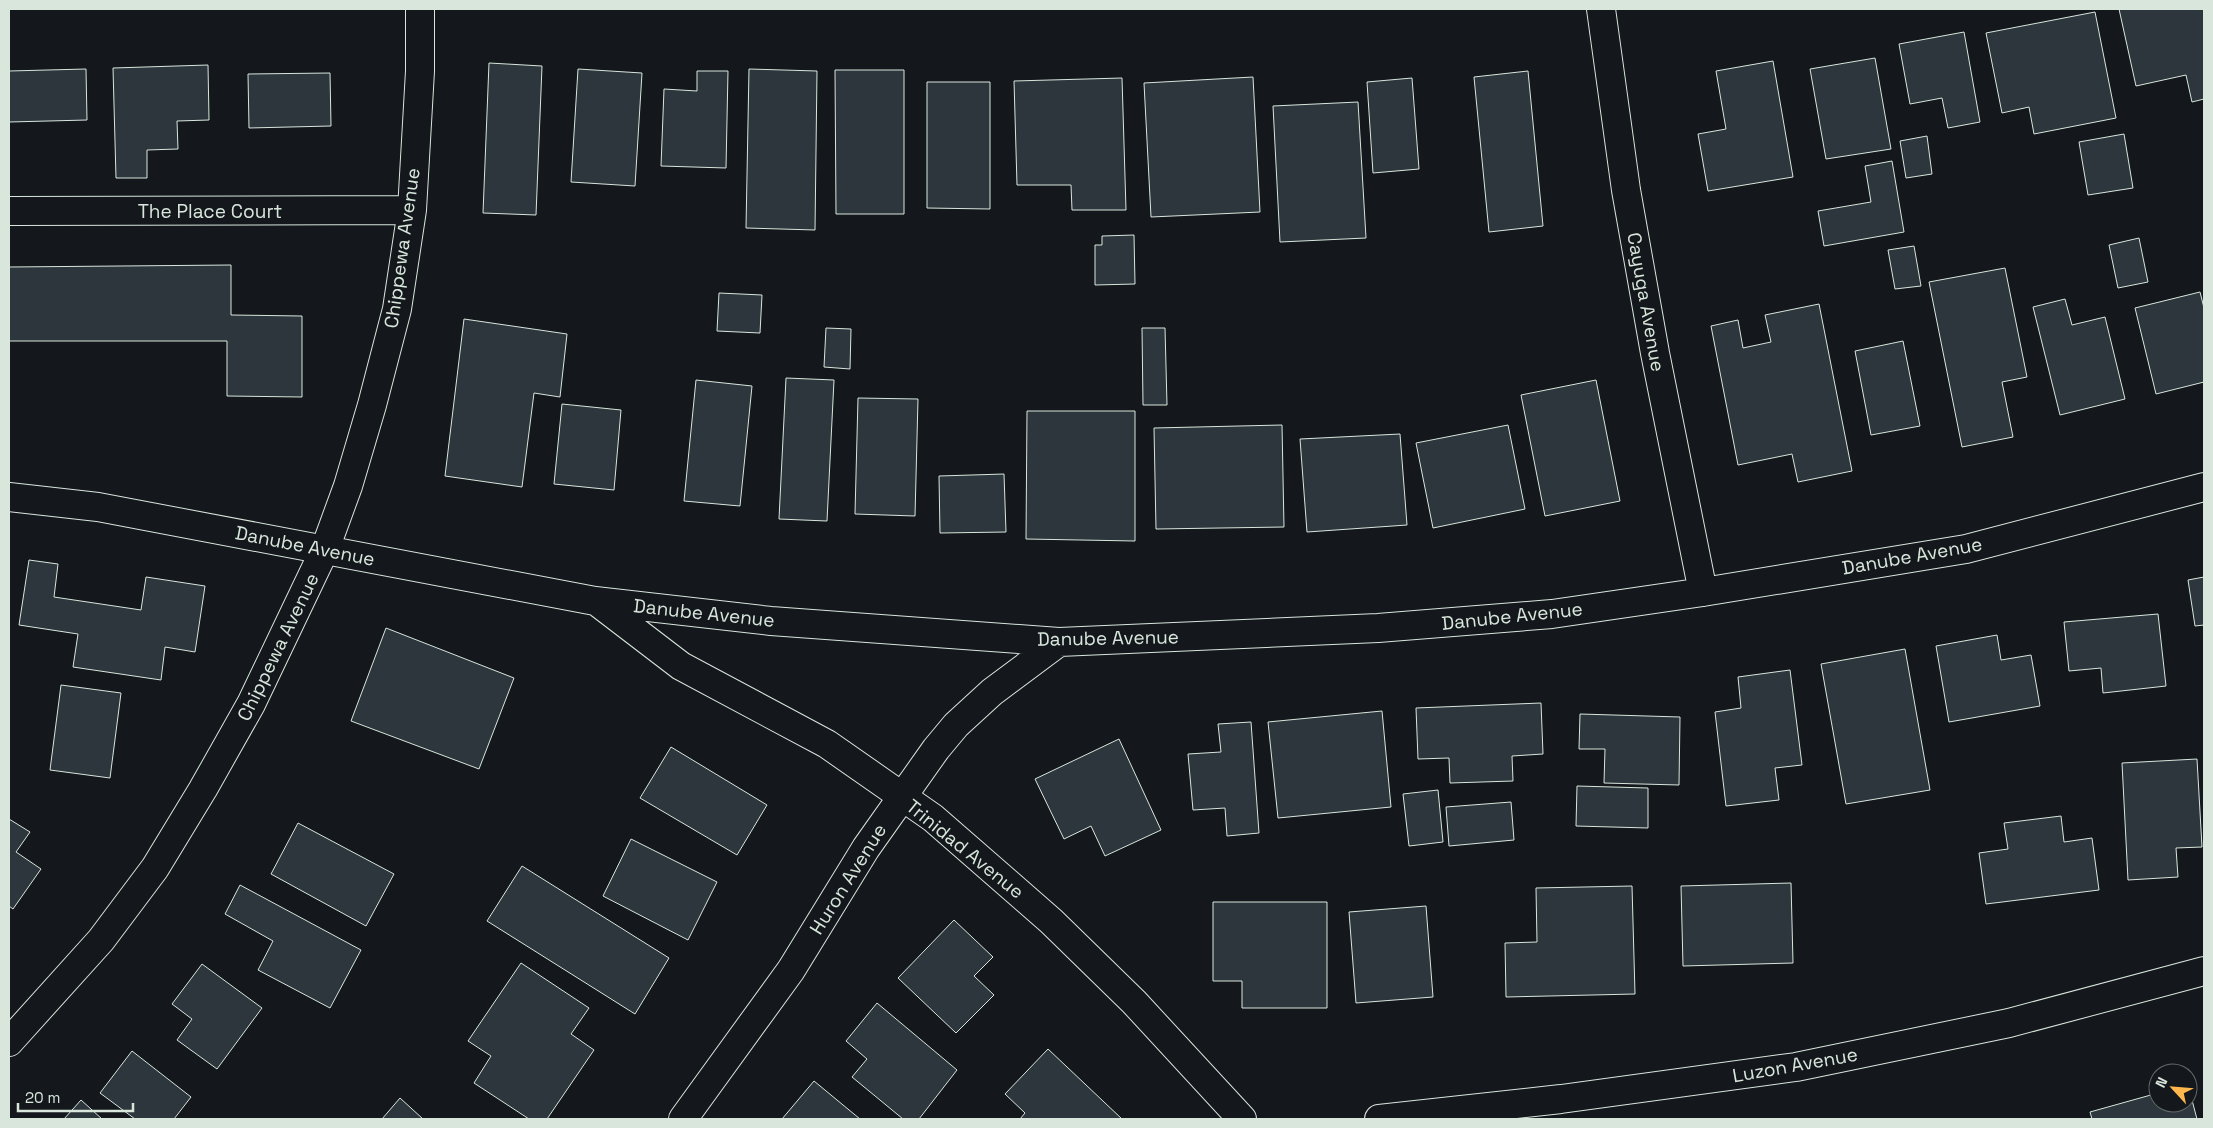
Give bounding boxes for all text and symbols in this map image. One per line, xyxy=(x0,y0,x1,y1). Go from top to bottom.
street label: Chippewa Avenue xyxy=(378,166,426,330)
street label: The Place Court xyxy=(138,199,282,224)
street label: Cayuga Avenue xyxy=(1621,230,1671,374)
street label: Danube Avenue xyxy=(233,520,377,572)
street label: Danube Avenue xyxy=(1840,531,1984,581)
street label: Chippewa Avenue xyxy=(231,569,325,725)
street label: Danube Avenue xyxy=(632,593,776,633)
street label: Danube Avenue xyxy=(1440,596,1584,636)
street label: Danube Avenue xyxy=(1037,624,1179,652)
street label: Trinidad Avenue xyxy=(901,794,1029,904)
street label: Huron Avenue xyxy=(804,819,892,939)
street label: Luzon Avenue xyxy=(1731,1042,1859,1088)
north arrow xyxy=(2148,1063,2198,1113)
text: N xyxy=(2151,1074,2171,1090)
scale bar xyxy=(18,1080,132,1112)
text: 20 m xyxy=(25,1088,60,1107)

